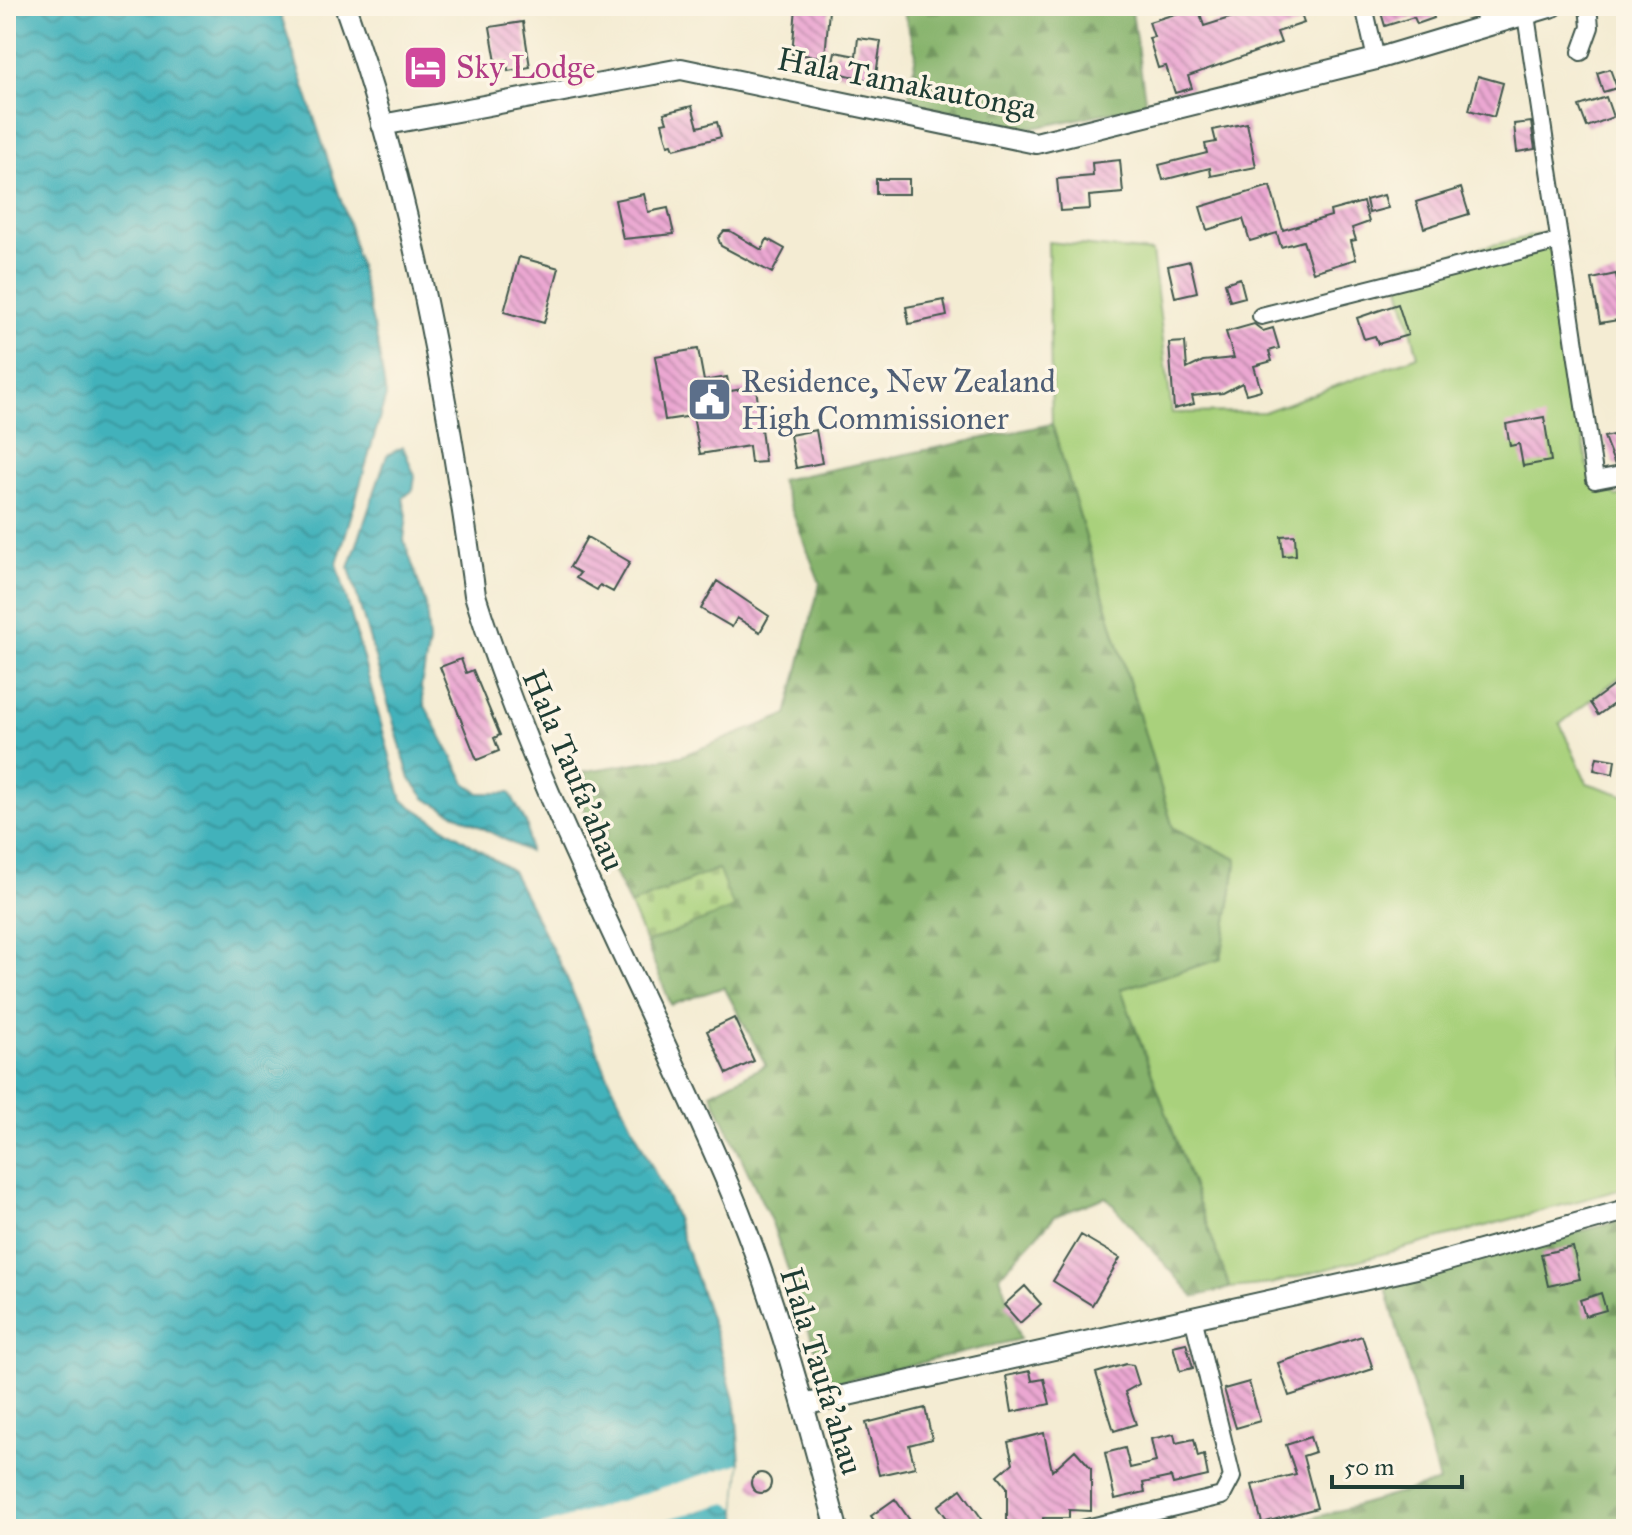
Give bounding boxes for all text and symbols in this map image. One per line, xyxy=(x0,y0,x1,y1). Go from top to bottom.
street label: Hala Tamakautonga xyxy=(774,39,1040,128)
hotel icon: Sky Lodge xyxy=(401,43,449,91)
place label: Sky Lodge xyxy=(456,48,595,87)
place label: Residence, New Zealand High Commissioner xyxy=(741,362,1056,438)
public building icon: Residence, New Zealand High Commissioner xyxy=(686,375,734,423)
street label: Hala Taufa'ahau xyxy=(514,664,633,877)
street label: Hala Taufa'ahau xyxy=(771,1263,872,1479)
scale bar xyxy=(1332,1439,1462,1489)
text: 50 m xyxy=(1344,1452,1394,1482)

